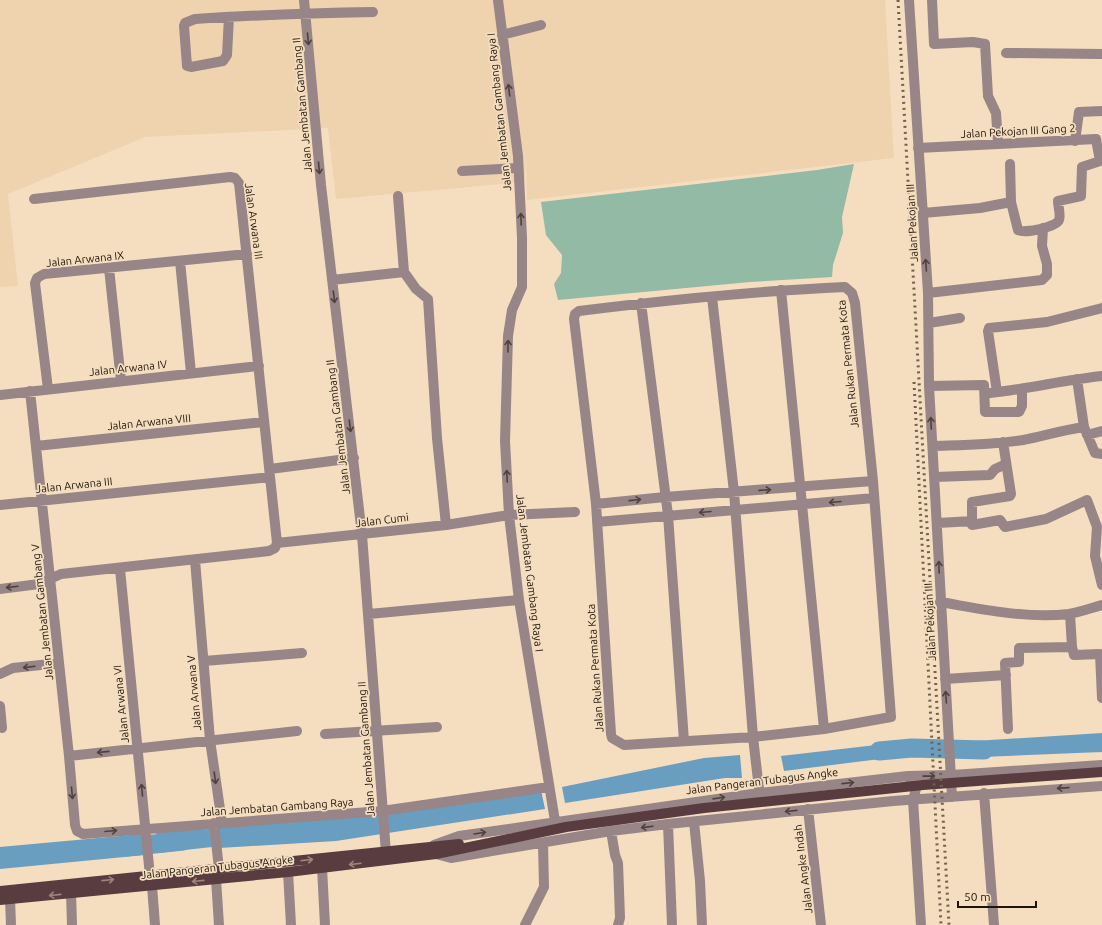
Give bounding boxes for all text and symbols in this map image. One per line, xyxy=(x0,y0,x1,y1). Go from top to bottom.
one-way arrow xyxy=(304,32,311,45)
street label: Jalan Jembatan Gambang Raya I xyxy=(485,32,513,192)
street label: Jalan Jembatan Gambang II xyxy=(290,37,314,173)
one-way arrow xyxy=(505,84,513,97)
street label: Jalan Pekojan III Gang 2 xyxy=(960,122,1076,140)
one-way arrow xyxy=(316,161,323,174)
street label: Jalan Arwana III xyxy=(243,182,265,260)
street label: Jalan Pekojan III xyxy=(904,184,920,262)
one-way arrow xyxy=(517,213,525,226)
street label: Jalan Arwana IX xyxy=(45,249,125,269)
one-way arrow xyxy=(923,259,930,272)
one-way arrow xyxy=(330,290,338,303)
street label: Jalan Rukan Permata Kota xyxy=(835,299,861,429)
one-way arrow xyxy=(504,340,512,353)
street label: Jalan Arwana IV xyxy=(88,358,168,378)
street label: Jalan Jembatan Gambang II xyxy=(324,359,352,495)
street label: Jalan Arwana VIII xyxy=(107,412,191,432)
one-way arrow xyxy=(928,417,935,430)
one-way arrow xyxy=(346,420,354,433)
one-way arrow xyxy=(503,470,511,483)
street label: Jalan Arwana III xyxy=(35,475,113,495)
one-way arrow xyxy=(758,486,771,493)
street label: Jalan Jembatan Gambang Raya I xyxy=(514,494,546,652)
one-way arrow xyxy=(628,496,641,504)
one-way arrow xyxy=(829,499,842,506)
one-way arrow xyxy=(699,508,712,515)
street label: Jalan Cumi xyxy=(355,511,409,529)
street label: Jalan Jembatan Gambang V xyxy=(29,543,55,681)
one-way arrow xyxy=(935,561,943,574)
one-way arrow xyxy=(6,583,19,591)
street label: Jalan Pekojan III xyxy=(922,583,938,661)
street label: Jalan Rukan Permata Kota xyxy=(585,603,605,733)
street label: Jalan Arwana V xyxy=(185,655,203,731)
one-way arrow xyxy=(23,663,36,670)
street label: Jalan Arwana VI xyxy=(111,664,131,744)
street label: Jalan Jembatan Gambang II xyxy=(355,681,377,817)
one-way arrow xyxy=(942,691,950,704)
one-way arrow xyxy=(97,748,110,756)
street label: Jalan Pangeran Tubagus Angke xyxy=(685,766,839,796)
one-way arrow xyxy=(211,771,219,784)
one-way arrow xyxy=(922,772,935,779)
one-way arrow xyxy=(841,779,854,786)
one-way arrow xyxy=(138,783,145,796)
one-way arrow xyxy=(1057,784,1070,791)
one-way arrow xyxy=(69,786,76,799)
one-way arrow xyxy=(712,794,725,802)
street label: Jalan Jembatan Gambang Raya xyxy=(200,796,354,818)
one-way arrow xyxy=(785,808,798,815)
one-way arrow xyxy=(641,823,654,831)
street label: Jalan Angke Indah xyxy=(792,824,814,914)
one-way arrow xyxy=(104,828,117,835)
one-way arrow xyxy=(473,829,486,837)
street label: Jalan Pangeran Tubagus Angke xyxy=(140,853,294,881)
one-way arrow xyxy=(300,856,313,864)
one-way arrow xyxy=(349,860,362,868)
one-way arrow xyxy=(101,876,114,884)
one-way arrow xyxy=(192,877,205,885)
scale bar xyxy=(958,883,1036,909)
text: 50 m xyxy=(964,890,991,903)
one-way arrow xyxy=(49,891,62,899)

